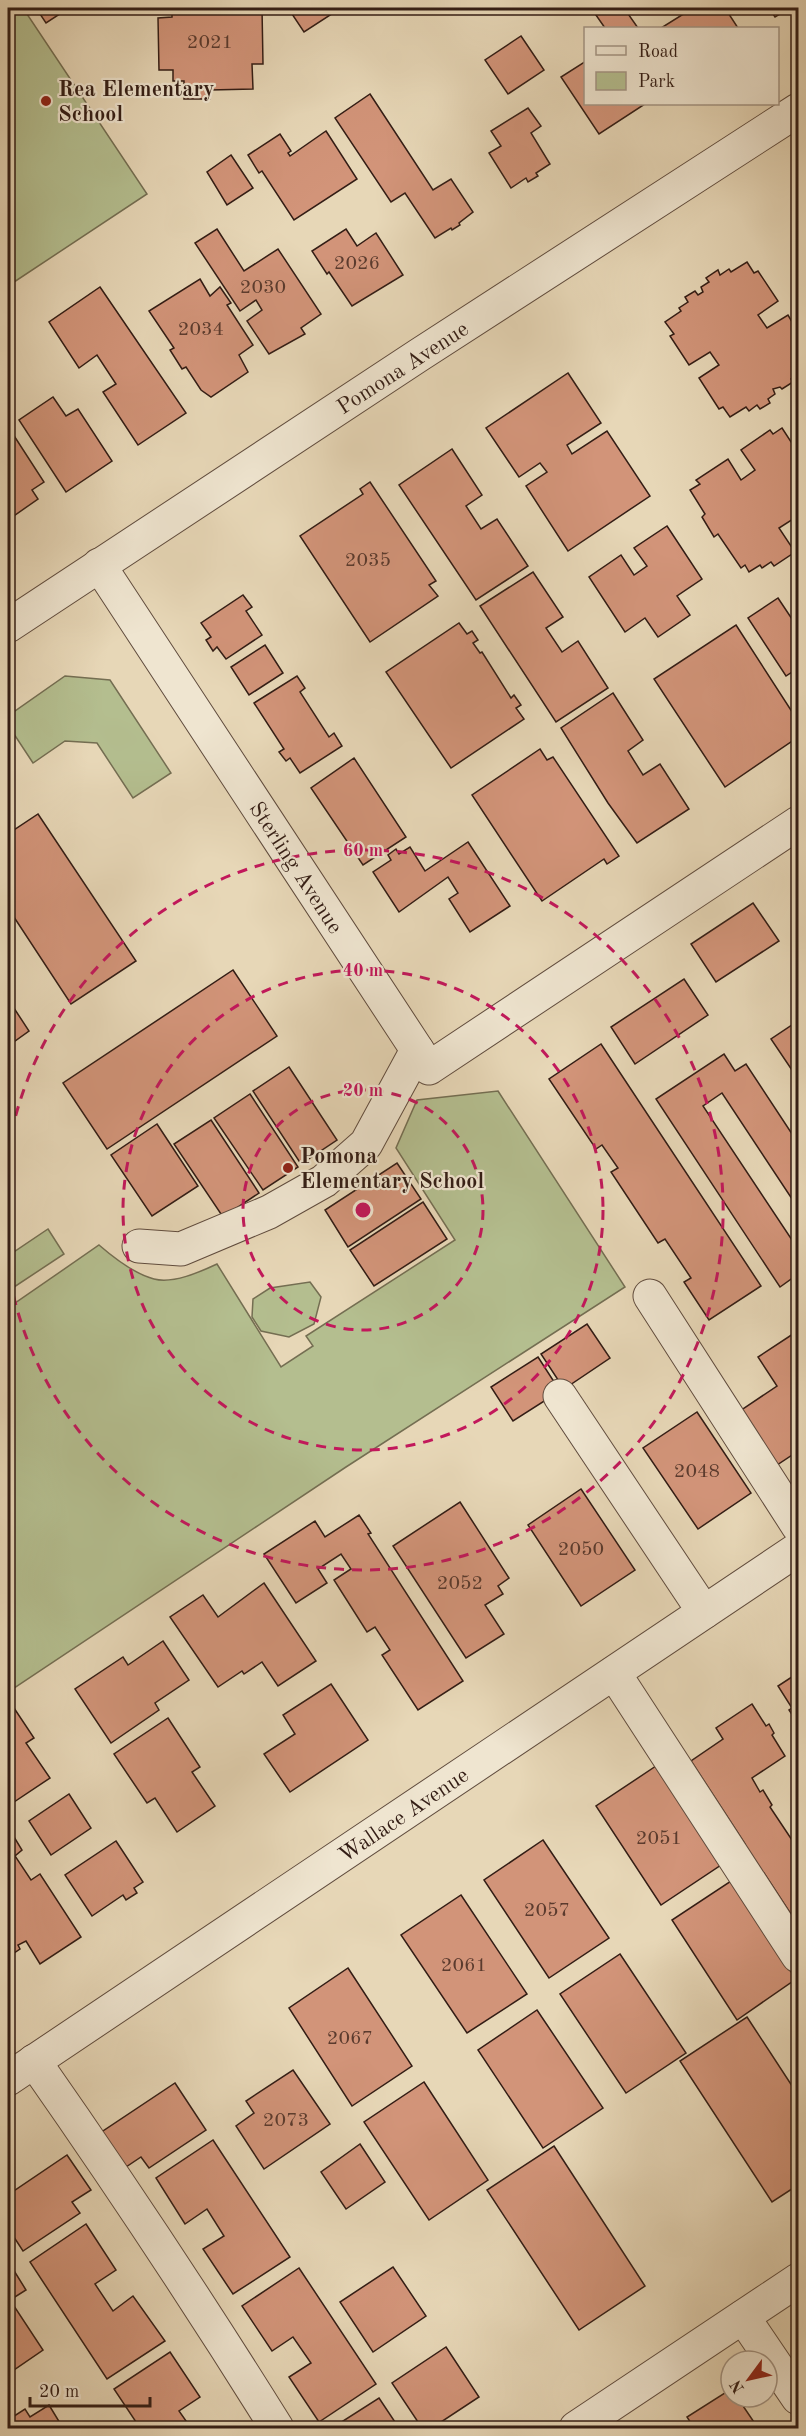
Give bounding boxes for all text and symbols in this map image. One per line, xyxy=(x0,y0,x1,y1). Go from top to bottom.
legend xyxy=(584,27,779,105)
house number: 2021 xyxy=(187,33,233,53)
text: Road xyxy=(638,43,678,61)
text: Park xyxy=(638,73,675,91)
place label: Rea Elementary School xyxy=(58,79,215,126)
marker: Rea Elementary School xyxy=(39,94,53,108)
house number: 2026 xyxy=(334,254,380,274)
house number: 2030 xyxy=(240,278,286,298)
street label: Pomona Avenue xyxy=(333,318,473,419)
house number: 2034 xyxy=(178,320,224,340)
house number: 2035 xyxy=(345,551,391,571)
street label: Sterling Avenue xyxy=(245,798,346,938)
text: 60 m xyxy=(343,842,383,860)
text: 40 m xyxy=(343,962,383,980)
text: 20 m xyxy=(343,1082,383,1100)
place label: Pomona Elementary School xyxy=(300,1146,484,1193)
marker: Pomona Elementary School xyxy=(281,1161,295,1175)
centre of rings xyxy=(353,1200,373,1220)
house number: 2048 xyxy=(674,1462,720,1482)
house number: 2050 xyxy=(558,1540,604,1560)
house number: 2052 xyxy=(437,1574,483,1594)
street label: Wallace Avenue xyxy=(335,1764,473,1867)
house number: 2051 xyxy=(636,1829,682,1849)
house number: 2057 xyxy=(524,1901,570,1921)
house number: 2061 xyxy=(441,1956,487,1976)
house number: 2067 xyxy=(327,2029,373,2049)
house number: 2073 xyxy=(263,2111,309,2131)
north arrow xyxy=(719,2349,779,2409)
scale bar xyxy=(30,2370,150,2408)
text: N xyxy=(728,2376,748,2396)
text: 20 m xyxy=(39,2383,79,2401)

